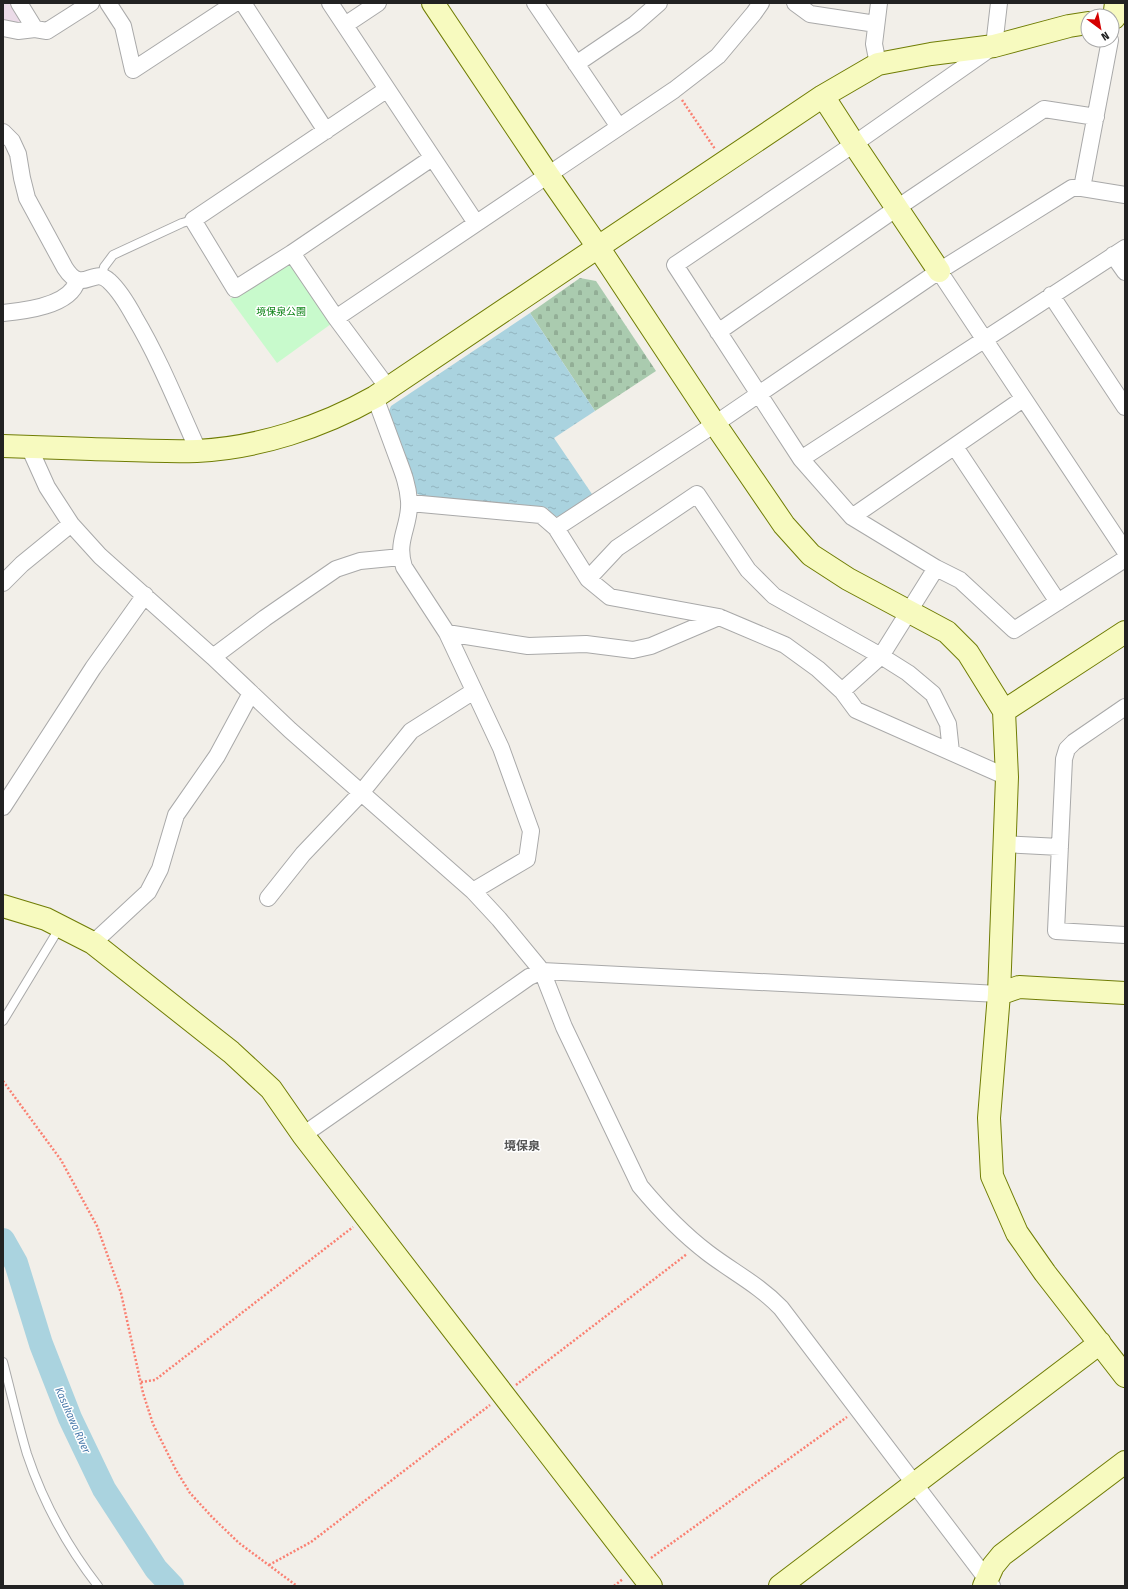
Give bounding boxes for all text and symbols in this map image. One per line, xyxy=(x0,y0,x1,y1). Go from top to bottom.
north arrow xyxy=(1080,8,1120,48)
text: N xyxy=(1099,29,1111,43)
park label: 境保泉公園 xyxy=(256,306,306,318)
district label: 境保泉 xyxy=(504,1139,540,1153)
water label: Kasukawa River xyxy=(52,1385,93,1456)

